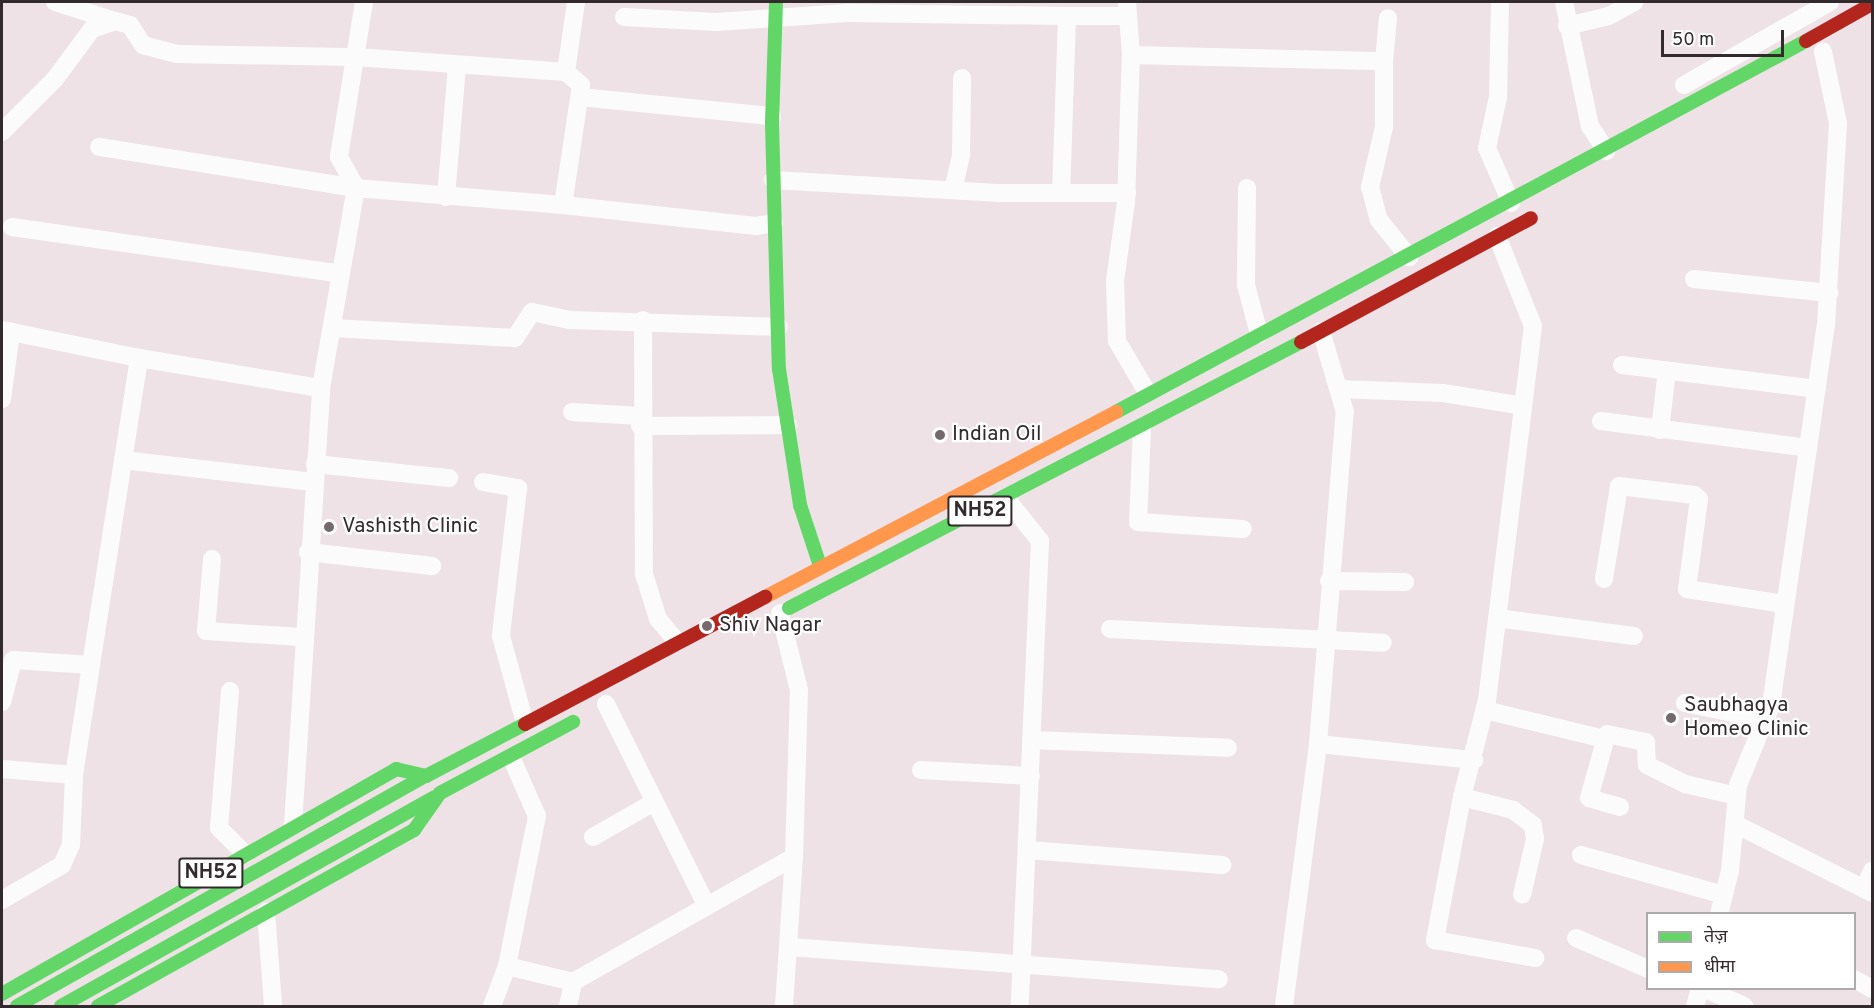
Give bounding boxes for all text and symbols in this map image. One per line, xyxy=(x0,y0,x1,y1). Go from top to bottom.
scale bar xyxy=(1664,18,1787,56)
text: 50 m xyxy=(1672,29,1714,52)
place label: Indian Oil xyxy=(952,422,1041,448)
marker: Indian Oil xyxy=(933,428,947,442)
road number: NH52 xyxy=(947,494,1013,528)
place label: Vashisth Clinic xyxy=(342,514,478,540)
marker: Vashisth Clinic xyxy=(320,518,338,536)
place label: Shiv Nagar xyxy=(719,613,821,639)
marker: Shiv Nagar xyxy=(700,619,714,633)
place label: Saubhagya Homeo Clinic xyxy=(1684,693,1809,743)
marker: Saubhagya Homeo Clinic xyxy=(1662,709,1680,727)
road number: NH52 xyxy=(178,856,244,890)
legend xyxy=(1646,912,1856,990)
text: तेज़ xyxy=(1704,926,1728,949)
text: धीमा xyxy=(1704,956,1735,979)

